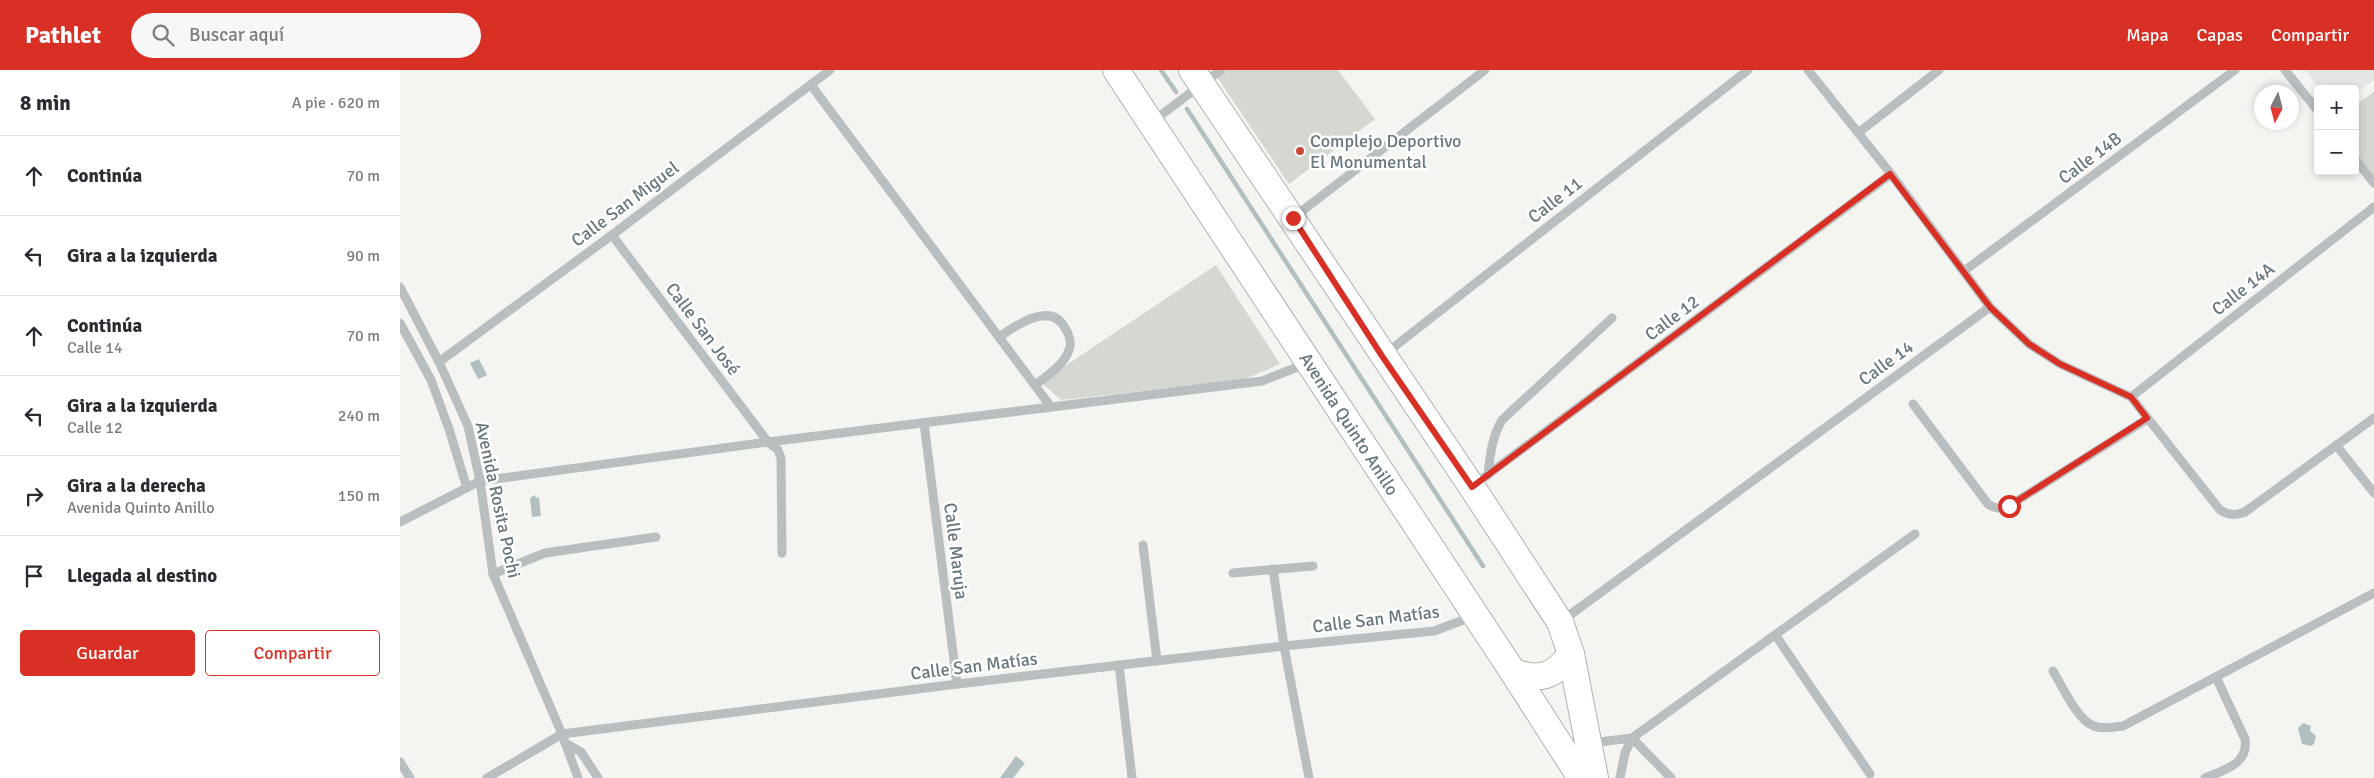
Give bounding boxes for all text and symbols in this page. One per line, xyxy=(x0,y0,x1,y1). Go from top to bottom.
search box xyxy=(131,13,481,58)
text: Pathlet xyxy=(25,20,101,50)
icon: search xyxy=(149,21,177,49)
text: Buscar aquí xyxy=(189,23,284,47)
text: Mapa xyxy=(2126,24,2169,46)
text: Capas xyxy=(2197,24,2243,46)
text: Compartir xyxy=(2271,24,2349,46)
north arrow xyxy=(2254,85,2299,130)
map controls xyxy=(2314,85,2359,175)
button: + xyxy=(2314,85,2359,130)
text: 8 min xyxy=(20,90,71,116)
text: A pie · 620 m xyxy=(292,93,380,113)
street label: Calle 14B xyxy=(2054,127,2126,189)
place label: Complejo Deportivo El Monumental xyxy=(1310,130,1461,173)
button: − xyxy=(2314,130,2359,175)
marker: Complejo Deportivo El Monumental xyxy=(1294,145,1306,157)
street label: Calle San Miguel xyxy=(567,156,683,252)
icon: ahead xyxy=(20,162,48,190)
text: Continúa xyxy=(67,164,142,188)
text: 70 m xyxy=(346,166,380,186)
street label: Calle 11 xyxy=(1524,172,1586,228)
route end xyxy=(1282,207,1305,230)
icon: left xyxy=(20,242,48,270)
text: Gira a la izquierda xyxy=(67,244,217,268)
text: 90 m xyxy=(346,246,380,266)
street label: Calle 14A xyxy=(2207,258,2279,320)
street label: Calle San José xyxy=(661,278,745,380)
street label: Calle 12 xyxy=(1640,290,1704,346)
text: Continúa xyxy=(67,314,142,338)
icon: ahead xyxy=(20,322,48,350)
text: 70 m xyxy=(346,326,380,346)
street label: Calle 14 xyxy=(1854,336,1918,390)
text: Calle 14 xyxy=(67,338,123,358)
street label: Avenida Quinto Anillo xyxy=(1295,348,1403,500)
text: Gira a la izquierda xyxy=(67,394,217,418)
icon: left xyxy=(20,402,48,430)
text: 240 m xyxy=(338,406,380,426)
text: Calle 12 xyxy=(67,418,123,438)
street label: Avenida Rosita Pochi xyxy=(471,420,525,580)
text: Gira a la derecha xyxy=(67,474,206,498)
icon: right xyxy=(20,482,48,510)
text: 150 m xyxy=(338,486,380,506)
route start xyxy=(1998,495,2021,518)
text: Avenida Quinto Anillo xyxy=(67,498,214,518)
street label: Calle Maruja xyxy=(939,501,973,601)
icon: arrive xyxy=(20,562,48,590)
text: Llegada al destino xyxy=(67,564,217,588)
street label: Calle San Matías xyxy=(1311,600,1441,638)
button: Guardar xyxy=(20,630,195,676)
button: Compartir xyxy=(205,630,380,676)
street label: Calle San Matías xyxy=(909,647,1039,685)

